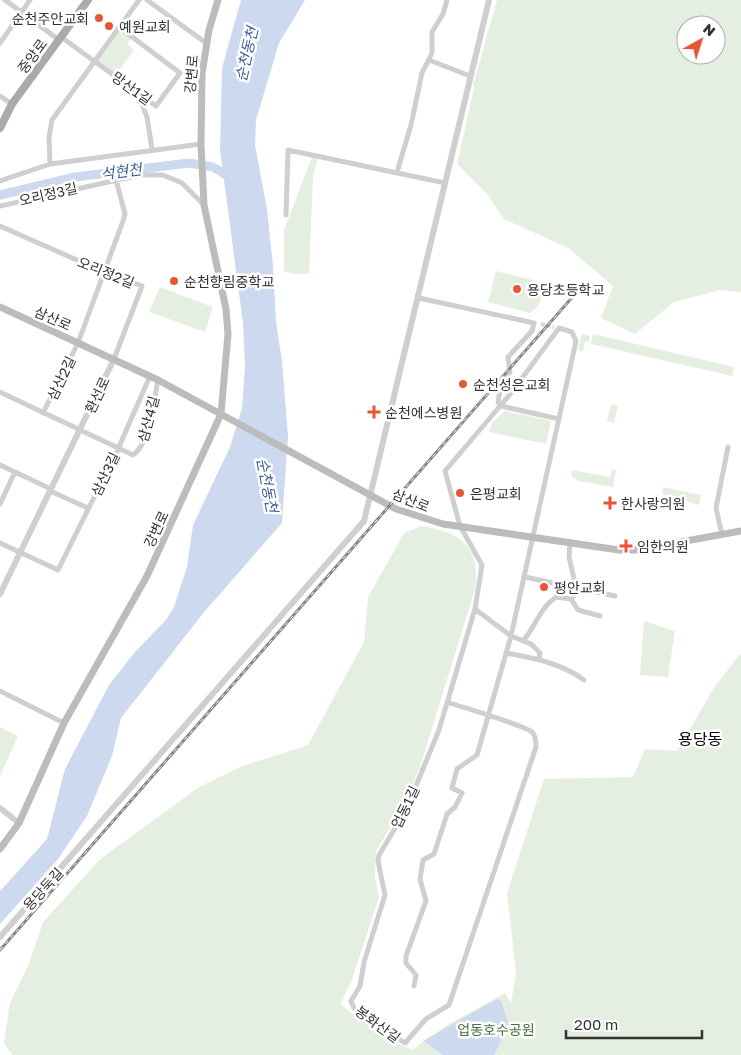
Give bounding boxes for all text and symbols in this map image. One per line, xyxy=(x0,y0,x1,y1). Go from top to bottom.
place label: 순천주안교회 xyxy=(12,10,89,27)
marker: 순천주안교회 xyxy=(93,12,105,24)
north arrow xyxy=(676,15,726,65)
place label: 예원교회 xyxy=(119,18,171,35)
marker: 예원교회 xyxy=(103,20,115,32)
text: N xyxy=(700,20,719,39)
water label: 순천동천 xyxy=(231,23,261,83)
street label: 중앙로 xyxy=(14,35,50,77)
street label: 강변로 xyxy=(181,54,201,94)
street label: 망산1길 xyxy=(109,68,155,108)
water label: 석현천 xyxy=(99,159,145,182)
street label: 오리정3길 xyxy=(17,179,79,209)
street label: 오리정2길 xyxy=(75,253,137,291)
place label: 순천향림중학교 xyxy=(184,273,274,290)
marker: 순천향림중학교 xyxy=(168,275,180,287)
place label: 용당초등학교 xyxy=(527,281,604,298)
marker: 용당초등학교 xyxy=(511,283,523,295)
street label: 삼산로 xyxy=(32,302,74,334)
street label: 삼산2길 xyxy=(43,353,79,403)
street label: 환선로 xyxy=(81,374,113,416)
place label: 순천성은교회 xyxy=(473,376,550,393)
marker: 순천성은교회 xyxy=(457,378,469,390)
street label: 삼산4길 xyxy=(134,394,162,444)
place label: 순천에스병원 xyxy=(385,404,462,421)
marker: 순천에스병원 xyxy=(367,405,381,419)
street label: 삼산3길 xyxy=(87,449,123,499)
water label: 순천동천 xyxy=(254,456,283,516)
street label: 삼산로 xyxy=(390,485,432,515)
place label: 은평교회 xyxy=(470,485,522,502)
marker: 은평교회 xyxy=(454,487,466,499)
place label: 한사랑의원 xyxy=(621,495,685,512)
marker: 한사랑의원 xyxy=(603,496,617,510)
street label: 강변로 xyxy=(140,508,172,550)
place label: 임한의원 xyxy=(637,538,689,555)
marker: 임한의원 xyxy=(619,539,633,553)
place label: 평안교회 xyxy=(554,579,606,596)
marker: 평안교회 xyxy=(538,581,550,593)
district label: 용당동 xyxy=(678,729,722,749)
street label: 업동1길 xyxy=(387,783,423,831)
street label: 용당둑길 xyxy=(19,864,67,914)
street label: 봉화산길 xyxy=(352,1002,404,1046)
scale bar xyxy=(566,1008,702,1040)
text: 200 m xyxy=(574,1015,618,1033)
park label: 업동호수공원 xyxy=(457,1021,535,1038)

